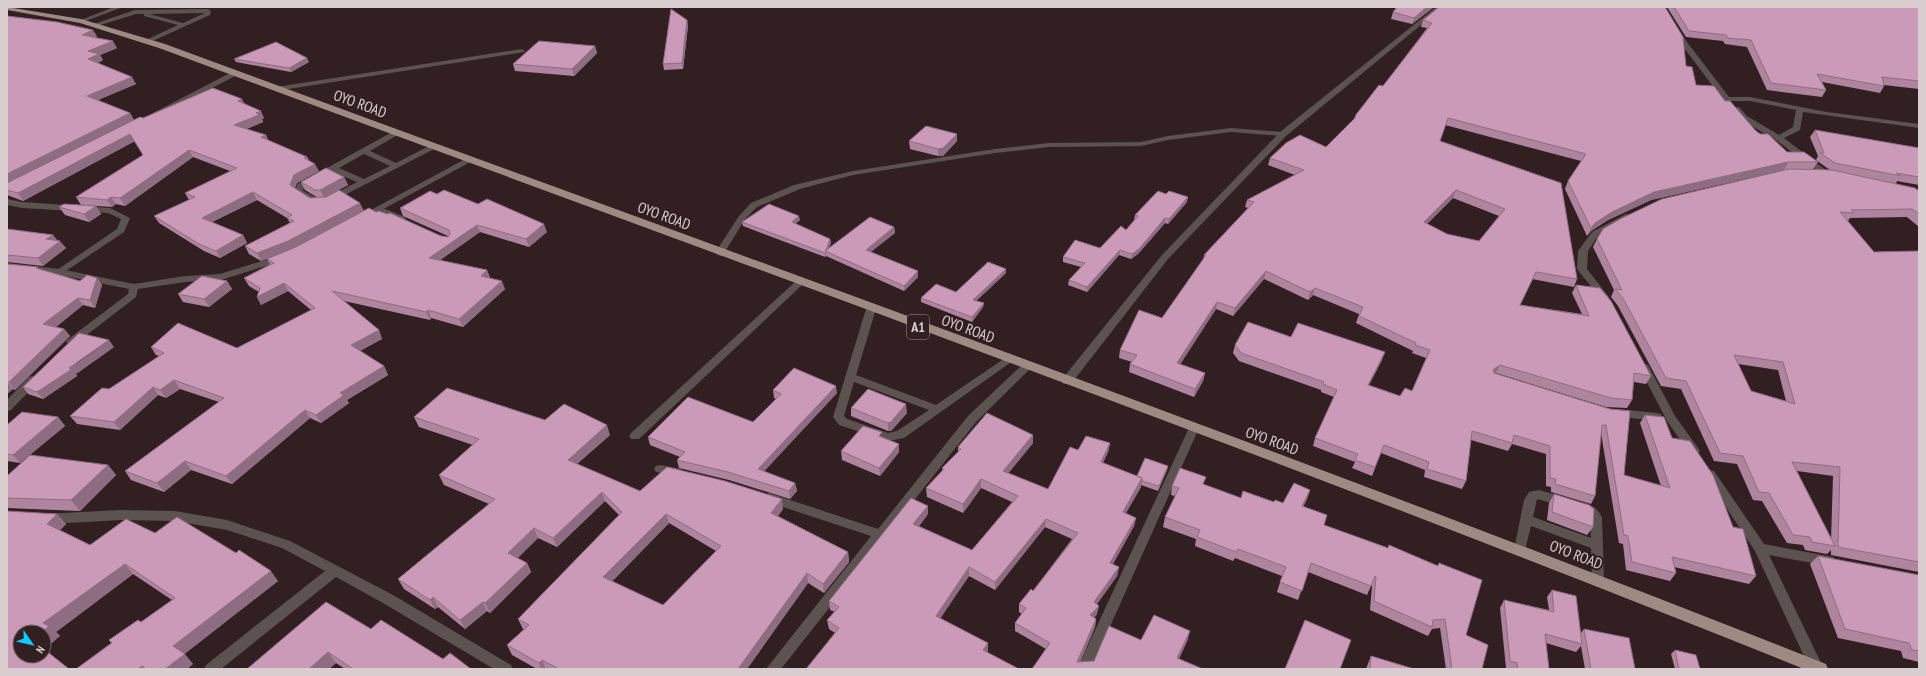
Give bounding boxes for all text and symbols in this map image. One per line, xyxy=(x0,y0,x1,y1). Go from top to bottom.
street label: OYO ROAD xyxy=(331,85,389,122)
street label: OYO ROAD xyxy=(635,197,693,234)
street label: OYO ROAD xyxy=(939,310,997,347)
road number: A1 xyxy=(907,315,929,339)
street label: OYO ROAD xyxy=(1243,422,1301,459)
street label: OYO ROAD xyxy=(1547,536,1605,573)
north arrow xyxy=(12,624,52,664)
text: N xyxy=(33,643,48,656)

